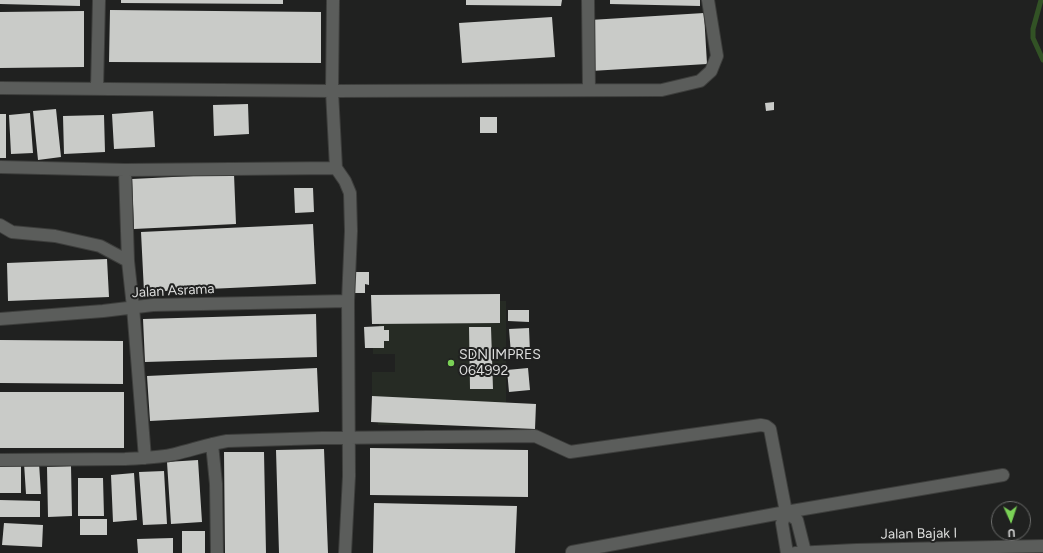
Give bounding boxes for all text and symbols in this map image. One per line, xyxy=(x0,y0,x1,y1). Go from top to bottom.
street label: Jalan Asrama xyxy=(131,280,215,302)
place label: SDN IMPRES 064992 xyxy=(459,347,541,380)
marker: SDN IMPRES 064992 xyxy=(446,358,456,368)
north arrow xyxy=(991,501,1031,541)
street label: Jalan Bajak I xyxy=(881,525,957,543)
text: U xyxy=(1007,526,1016,539)

